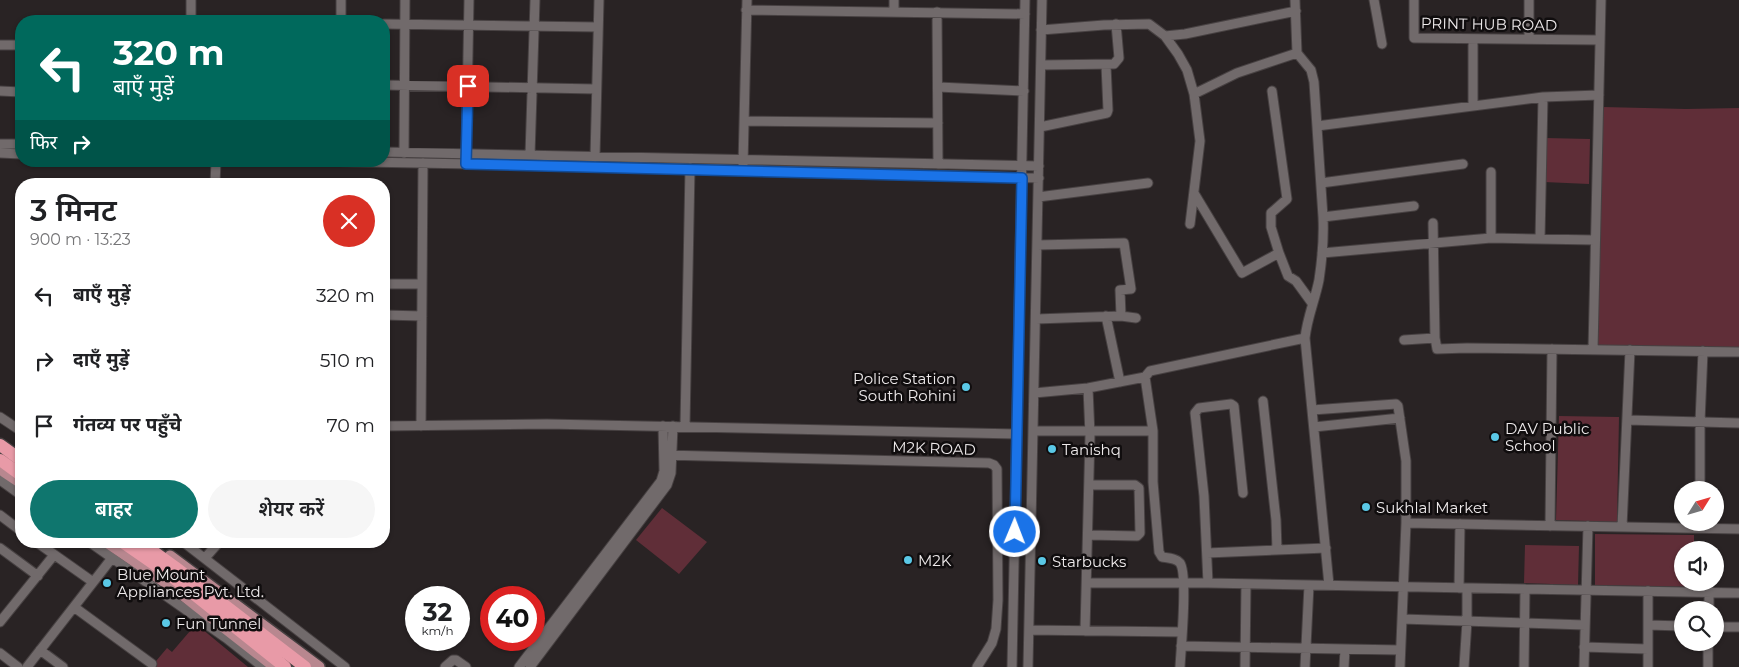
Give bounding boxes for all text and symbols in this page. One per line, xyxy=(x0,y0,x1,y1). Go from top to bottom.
street label: PRINT HUB ROAD xyxy=(1421,13,1557,35)
text: 320 m xyxy=(113,31,225,74)
icon: left xyxy=(30,35,95,100)
pin xyxy=(447,65,489,107)
icon: arrive xyxy=(454,72,482,100)
text: बाएँ मुड़ें xyxy=(113,74,174,101)
icon: right xyxy=(67,130,95,158)
text: फिर xyxy=(30,131,57,154)
text: 3 मिनट xyxy=(30,192,117,229)
button: close xyxy=(323,195,375,247)
text: 900 m · 13:23 xyxy=(30,230,131,249)
icon: left xyxy=(30,282,58,310)
text: बाएँ मुड़ें xyxy=(73,283,130,306)
text: 320 m xyxy=(316,284,375,307)
icon: right xyxy=(30,347,58,375)
text: दाएँ मुड़ें xyxy=(73,348,129,371)
text: 510 m xyxy=(320,349,375,372)
place label: Police Station South Rohini xyxy=(853,369,956,405)
marker: Police Station South Rohini xyxy=(960,381,972,393)
icon: arrive xyxy=(30,412,58,440)
text: गंतव्य पर पहुँचे xyxy=(73,413,181,436)
text: 70 m xyxy=(326,414,375,437)
place label: DAV Public School xyxy=(1505,419,1589,455)
marker: DAV Public School xyxy=(1489,431,1501,443)
street label: M2K ROAD xyxy=(892,437,976,459)
place label: Tanishq xyxy=(1062,440,1121,459)
marker: Tanishq xyxy=(1046,443,1058,455)
button: बाहर xyxy=(30,480,198,538)
button: शेयर करें xyxy=(208,480,375,538)
north arrow xyxy=(1674,481,1724,531)
map controls xyxy=(1674,481,1724,651)
place label: Sukhlal Market xyxy=(1376,498,1488,517)
marker: Sukhlal Market xyxy=(1360,501,1372,513)
position arrow xyxy=(988,505,1040,557)
button: sound xyxy=(1674,541,1724,591)
place label: M2K xyxy=(918,551,952,570)
place label: Starbucks xyxy=(1052,552,1126,571)
marker: M2K xyxy=(902,554,914,566)
marker: Starbucks xyxy=(1036,555,1048,567)
place label: Blue Mount Appliances Pvt. Ltd. xyxy=(117,565,264,601)
marker: Blue Mount Appliances Pvt. Ltd. xyxy=(101,577,113,589)
speed limit sign: 40 xyxy=(480,586,545,651)
text: 32 xyxy=(423,597,452,627)
button: search xyxy=(1674,601,1724,651)
place label: Fun Tunnel xyxy=(176,614,261,633)
marker: Fun Tunnel xyxy=(160,617,172,629)
text: km/h xyxy=(421,623,454,638)

